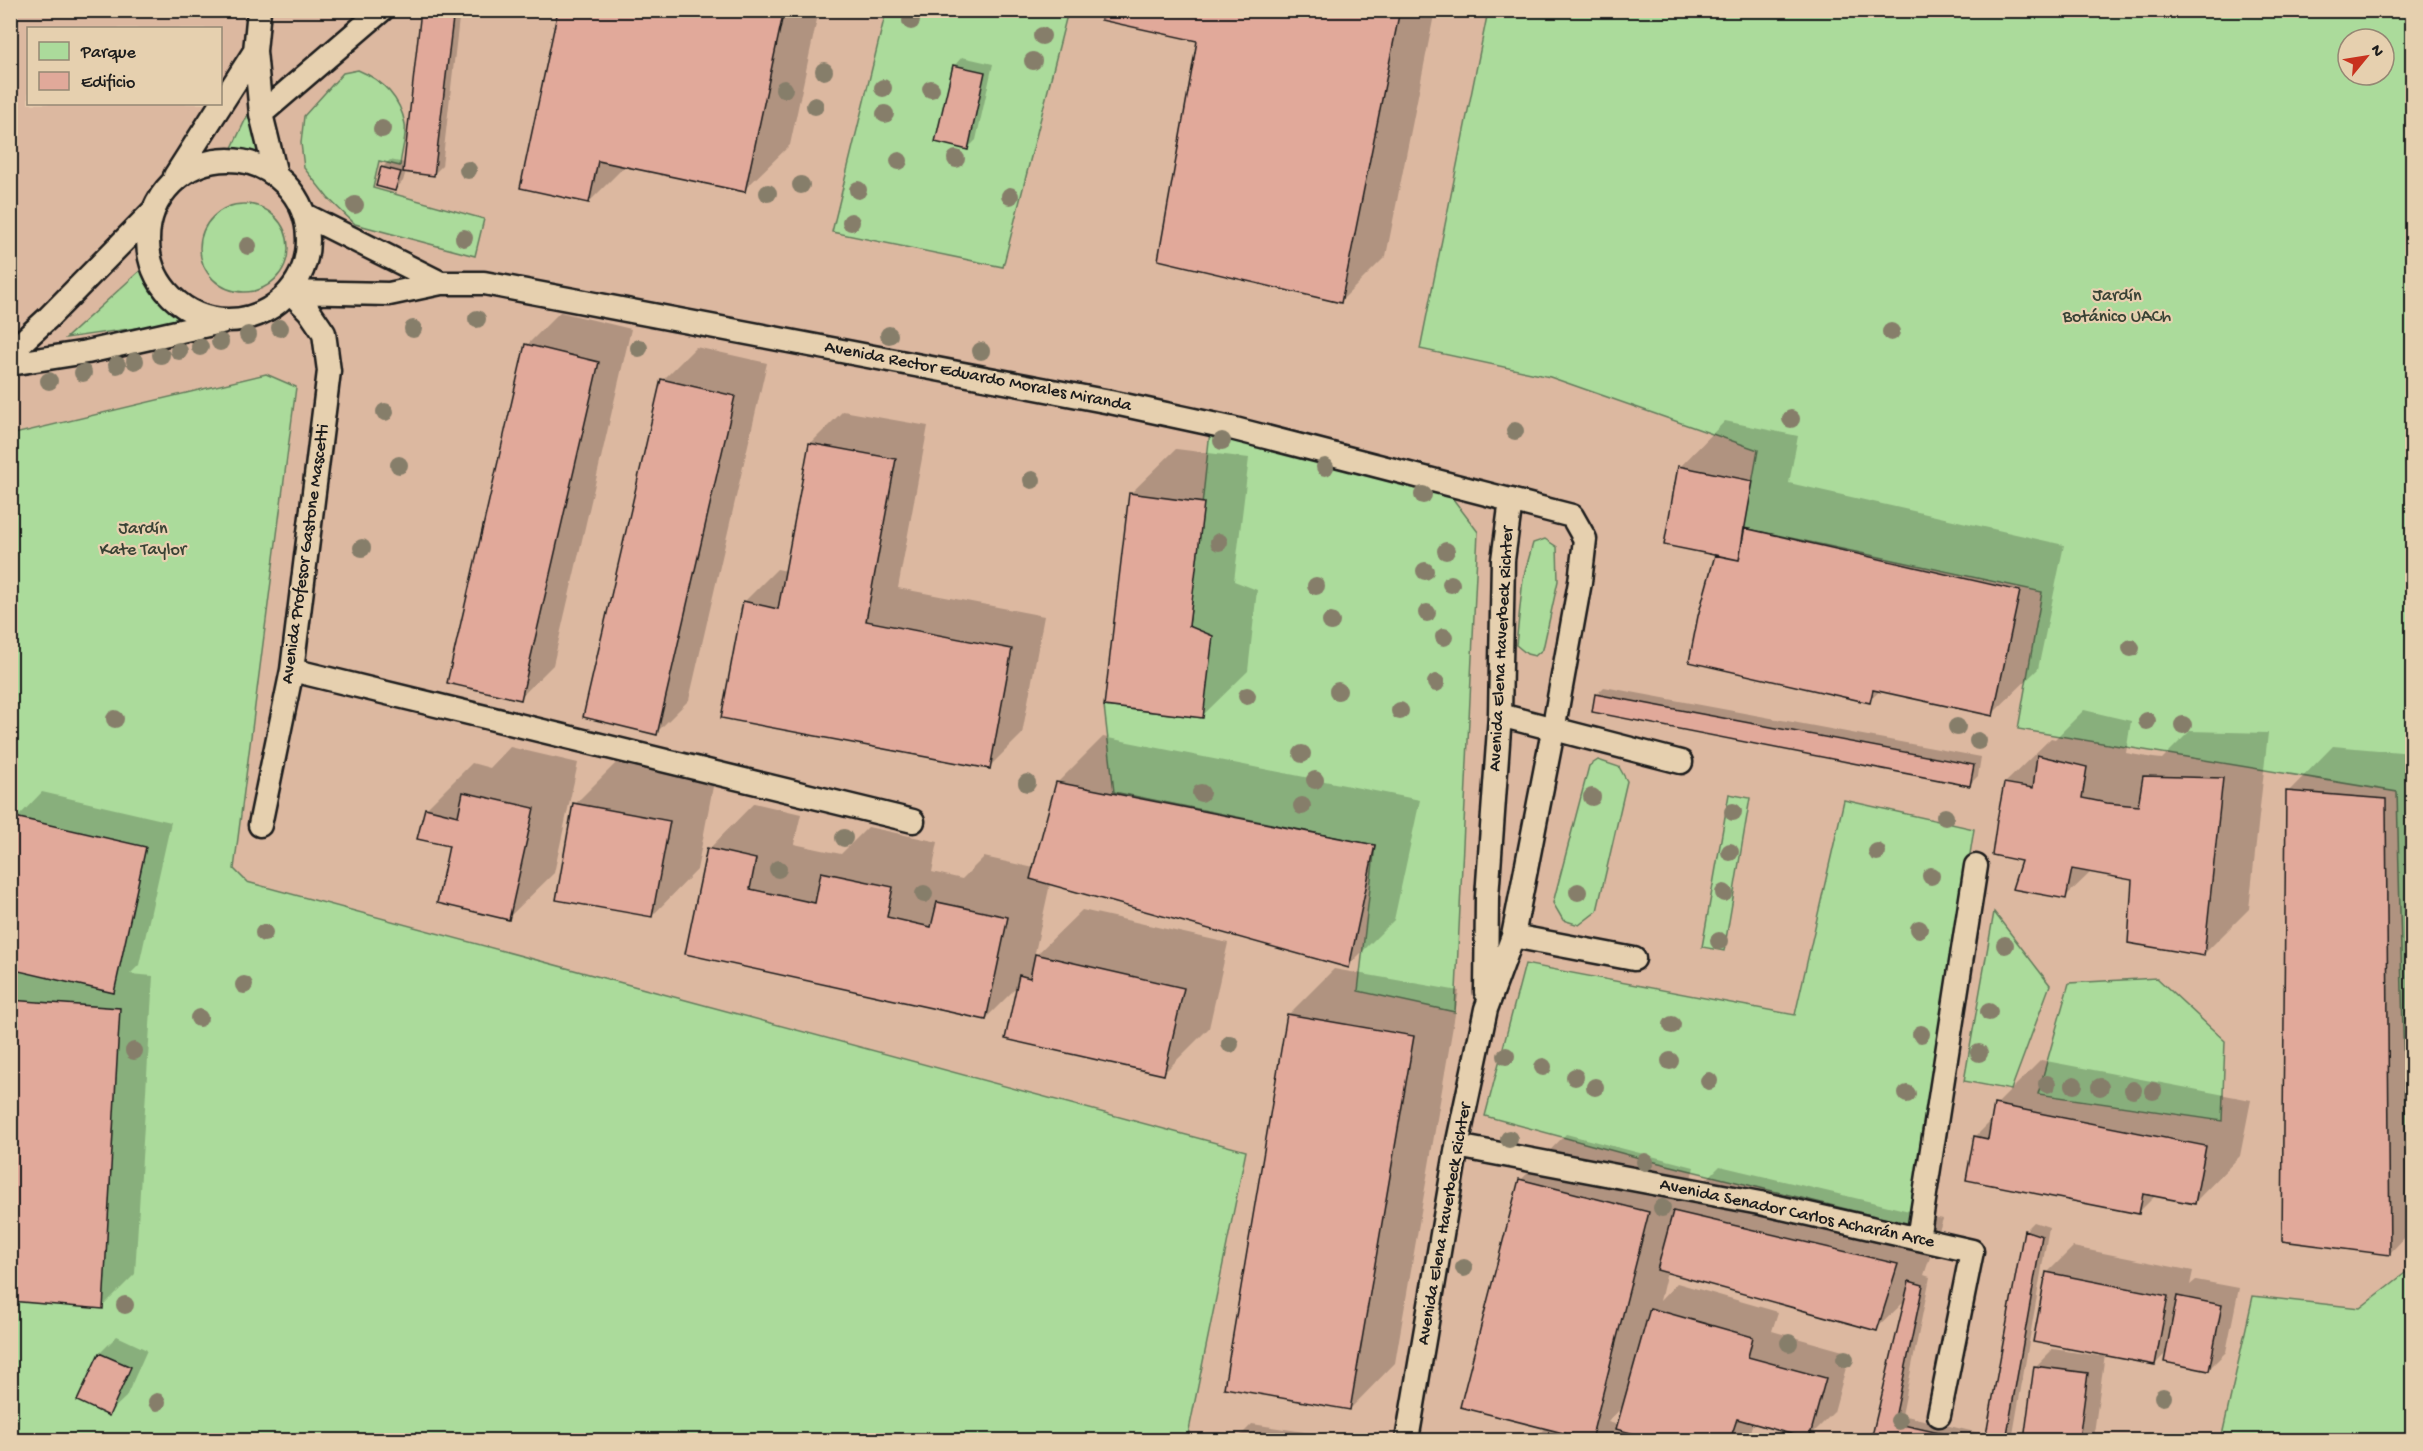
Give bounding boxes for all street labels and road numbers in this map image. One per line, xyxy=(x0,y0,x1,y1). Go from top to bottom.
street label: Avenida Rector Eduardo Morales Miranda xyxy=(823,337,1134,417)
street label: Avenida Profesor Gastone Mascetti xyxy=(277,423,335,685)
street label: Avenida Elena Haverbeck Richter xyxy=(1485,524,1519,772)
street label: Avenida Elena Haverbeck Richter xyxy=(1413,1100,1477,1347)
street label: Avenida Senador Carlos Acharán Arce xyxy=(1658,1175,1937,1254)

